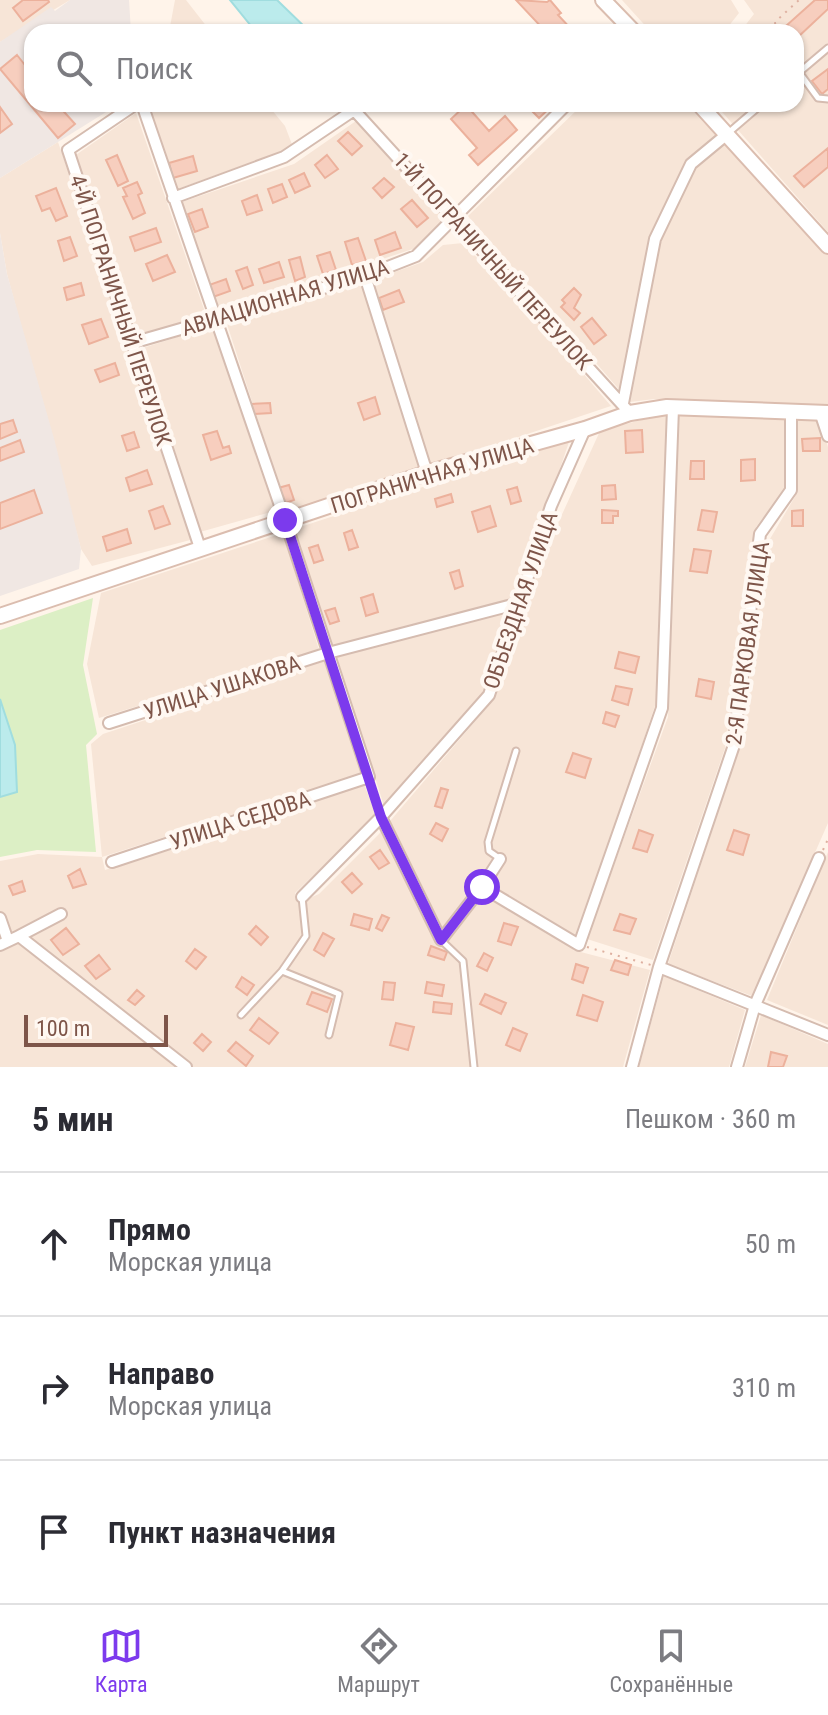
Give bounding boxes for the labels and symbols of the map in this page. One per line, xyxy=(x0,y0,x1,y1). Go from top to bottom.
street label: 1-Й ПОГРАНИЧНЫЙ ПЕРЕУЛОК xyxy=(389,148,597,376)
street label: 4-Й ПОГРАНИЧНЫЙ ПЕРЕУЛОК xyxy=(65,172,176,449)
street label: АВИАЦИОННАЯ УЛИЦА xyxy=(179,254,392,341)
street label: ПОГРАНИЧНАЯ УЛИЦА xyxy=(328,433,537,518)
route end xyxy=(267,502,303,538)
street label: ОБЪЕЗДНАЯ УЛИЦА xyxy=(478,508,563,692)
street label: 2-Я ПАРКОВАЯ УЛИЦА xyxy=(721,539,774,746)
street label: УЛИЦА УШАКОВА xyxy=(141,650,304,725)
street label: УЛИЦА СЕДОВА xyxy=(167,786,314,855)
route start xyxy=(464,869,500,905)
scale bar xyxy=(24,1011,168,1047)

